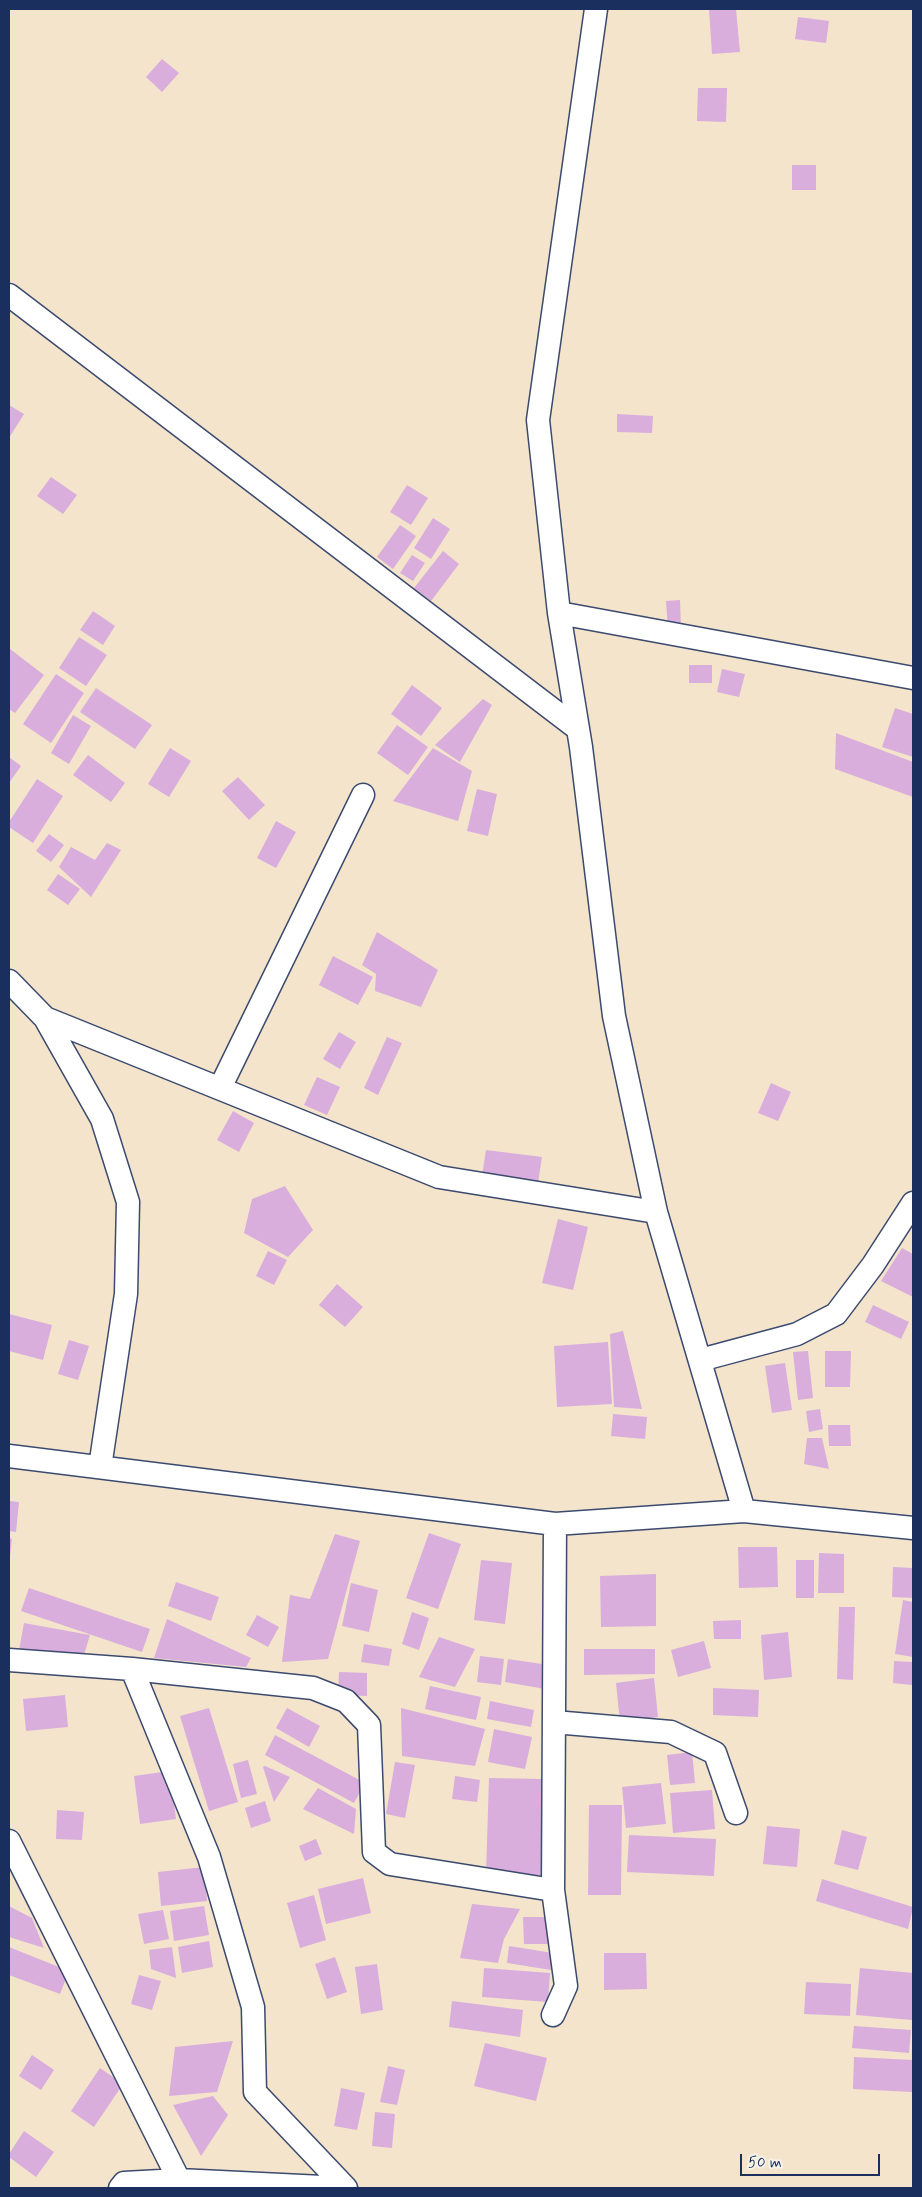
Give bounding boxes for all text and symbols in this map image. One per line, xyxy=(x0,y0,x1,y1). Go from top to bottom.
scale bar xyxy=(742,2144,882,2176)
text: 50 m xyxy=(748,2153,782,2173)

